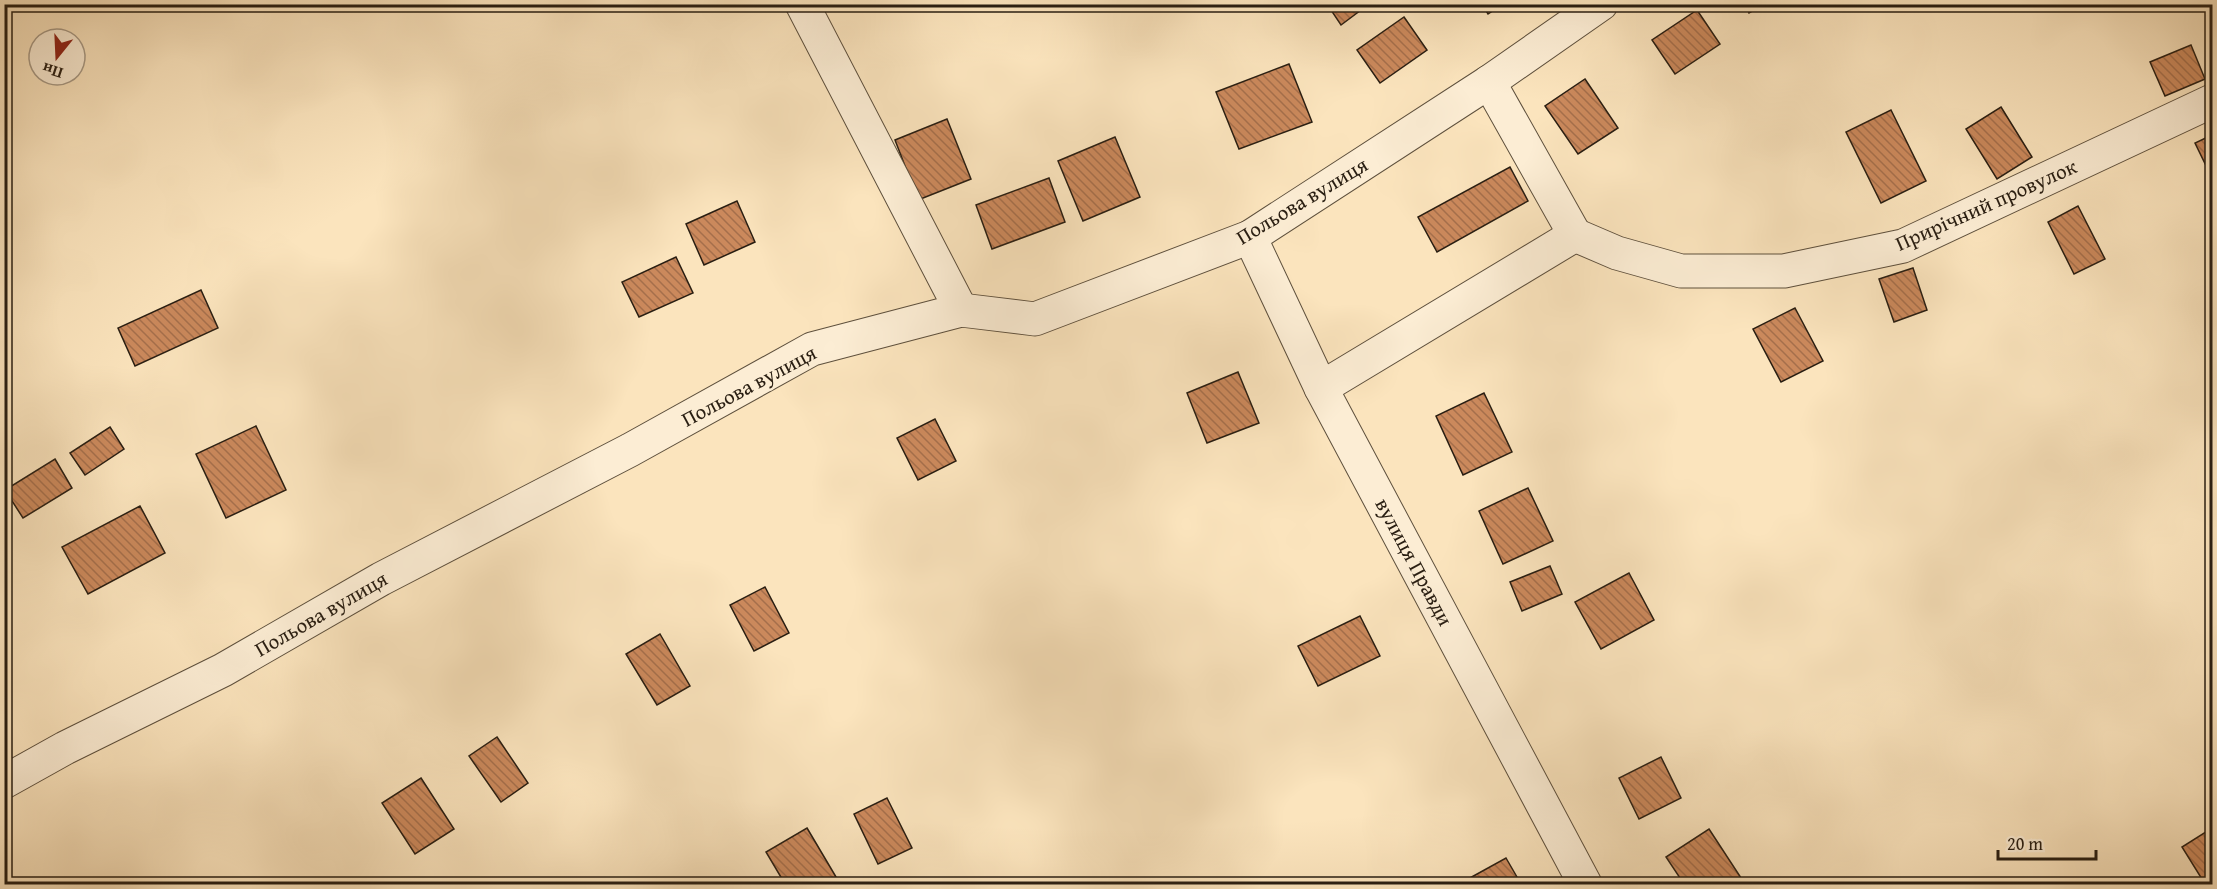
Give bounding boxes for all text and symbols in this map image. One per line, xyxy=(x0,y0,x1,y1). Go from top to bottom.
north arrow xyxy=(27,27,87,87)
text: Пн xyxy=(39,57,66,86)
street label: Польова вулиця xyxy=(1230,149,1374,252)
street label: Прирічний провулок xyxy=(1890,151,2081,259)
street label: Польова вулиця xyxy=(676,337,822,434)
street label: вулиця Правди xyxy=(1368,492,1461,631)
street label: Польова вулиця xyxy=(249,563,393,664)
scale bar xyxy=(1998,823,2096,861)
text: 20 m xyxy=(2007,830,2043,857)

